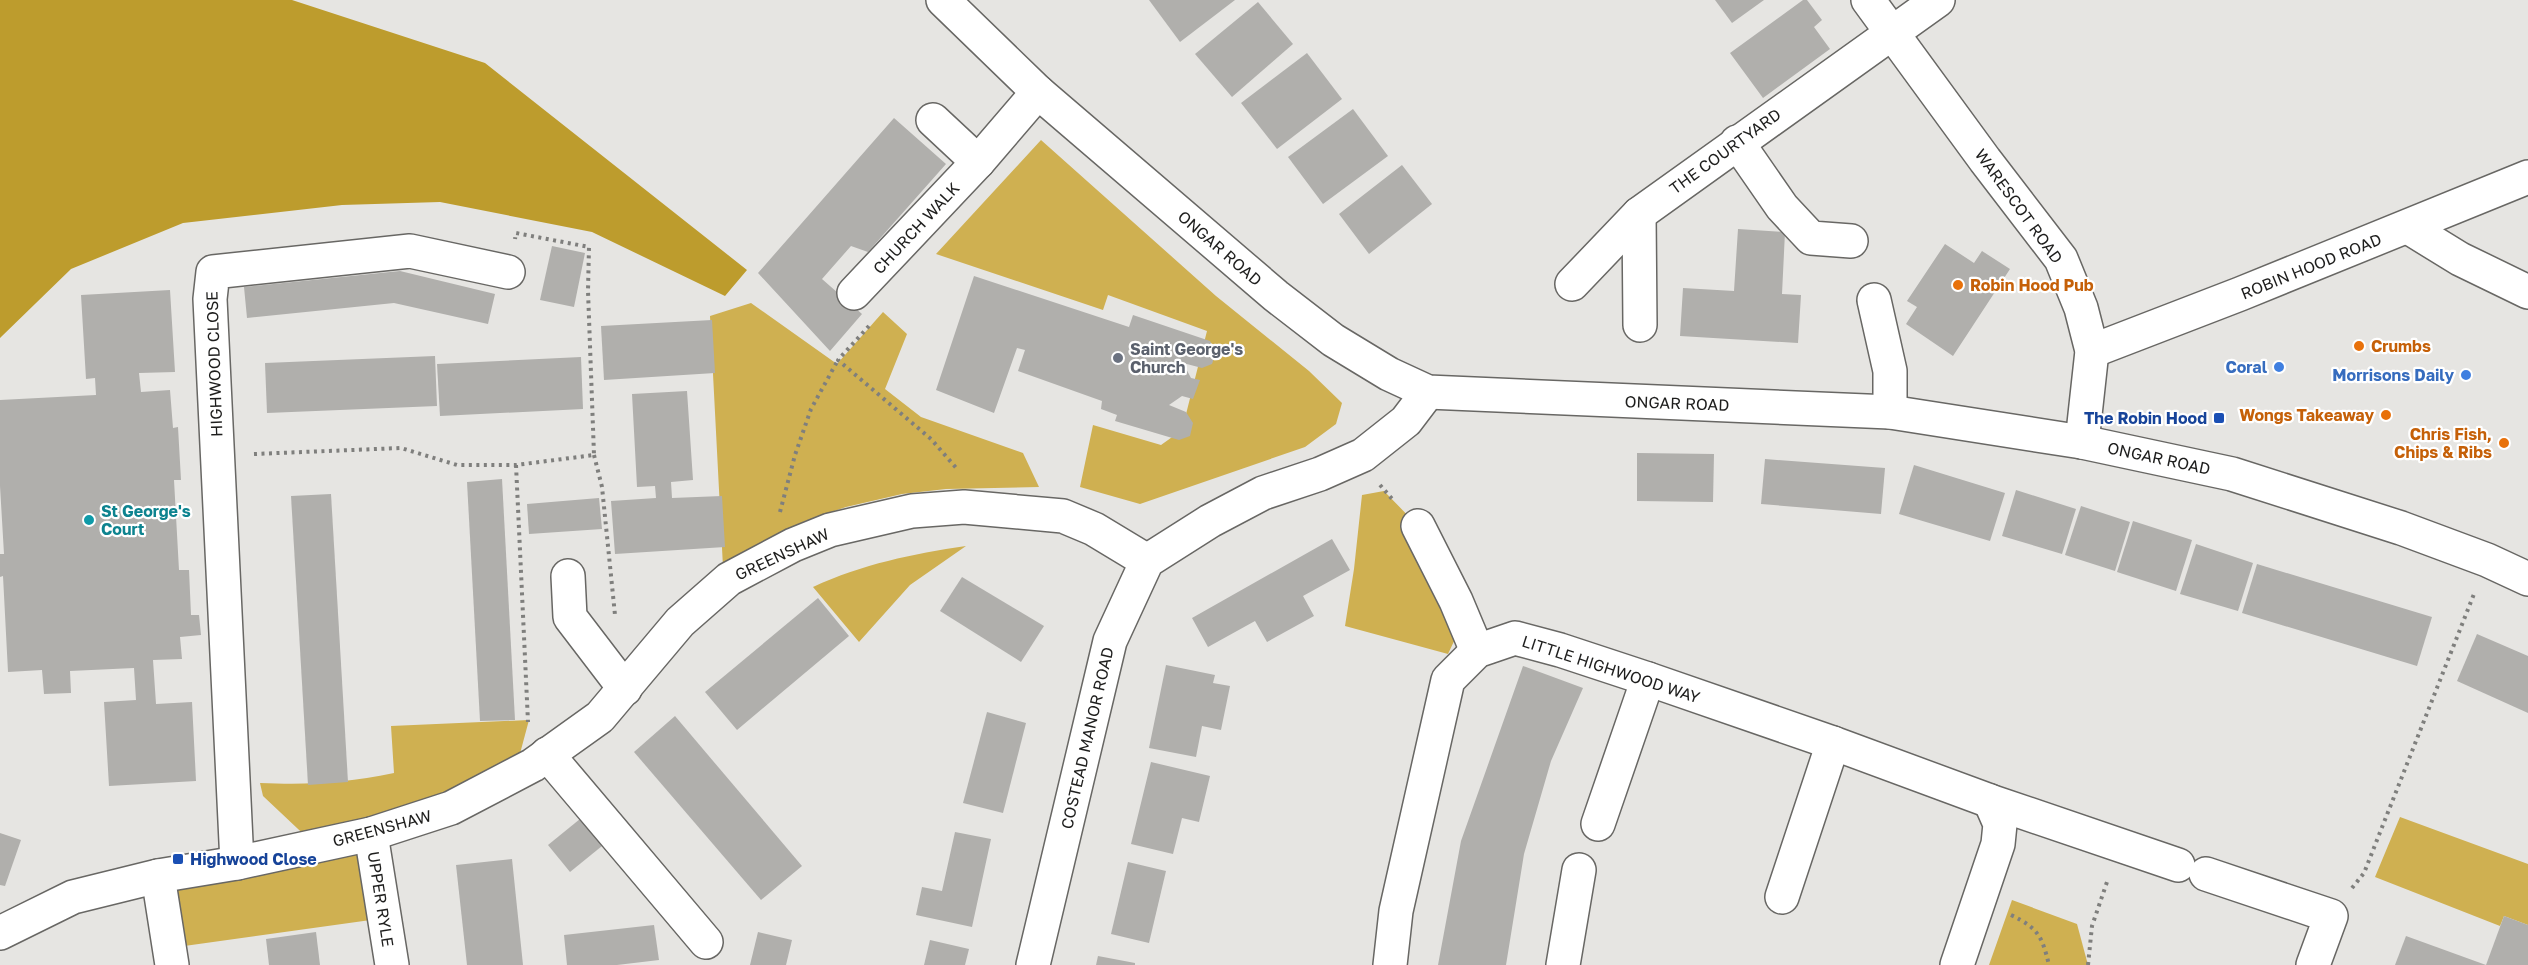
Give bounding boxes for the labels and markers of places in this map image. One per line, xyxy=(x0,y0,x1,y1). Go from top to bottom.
place label: Robin Hood Pub xyxy=(1970,275,2094,295)
marker: Robin Hood Pub xyxy=(1951,278,1965,292)
place label: Crumbs xyxy=(2371,336,2431,356)
place label: Saint George's Church xyxy=(1130,339,1243,377)
marker: Crumbs xyxy=(2352,339,2366,353)
marker: Saint George's Church xyxy=(1111,351,1125,365)
place label: Coral xyxy=(2225,357,2268,377)
marker: Coral xyxy=(2272,360,2286,374)
place label: Morrisons Daily xyxy=(2332,365,2454,385)
marker: Morrisons Daily xyxy=(2459,368,2473,382)
place label: Wongs Takeaway xyxy=(2239,405,2374,425)
place label: The Robin Hood xyxy=(2084,408,2207,428)
marker: Wongs Takeaway xyxy=(2379,408,2393,422)
marker: The Robin Hood xyxy=(2212,411,2226,425)
place label: Chris Fish, Chips & Ribs xyxy=(2394,424,2492,462)
marker: Chris Fish, Chips & Ribs xyxy=(2497,436,2511,450)
place label: St George's Court xyxy=(101,501,191,539)
marker: St George's Court xyxy=(82,513,96,527)
place label: Highwood Close xyxy=(190,849,317,869)
marker: Highwood Close xyxy=(171,852,185,866)

